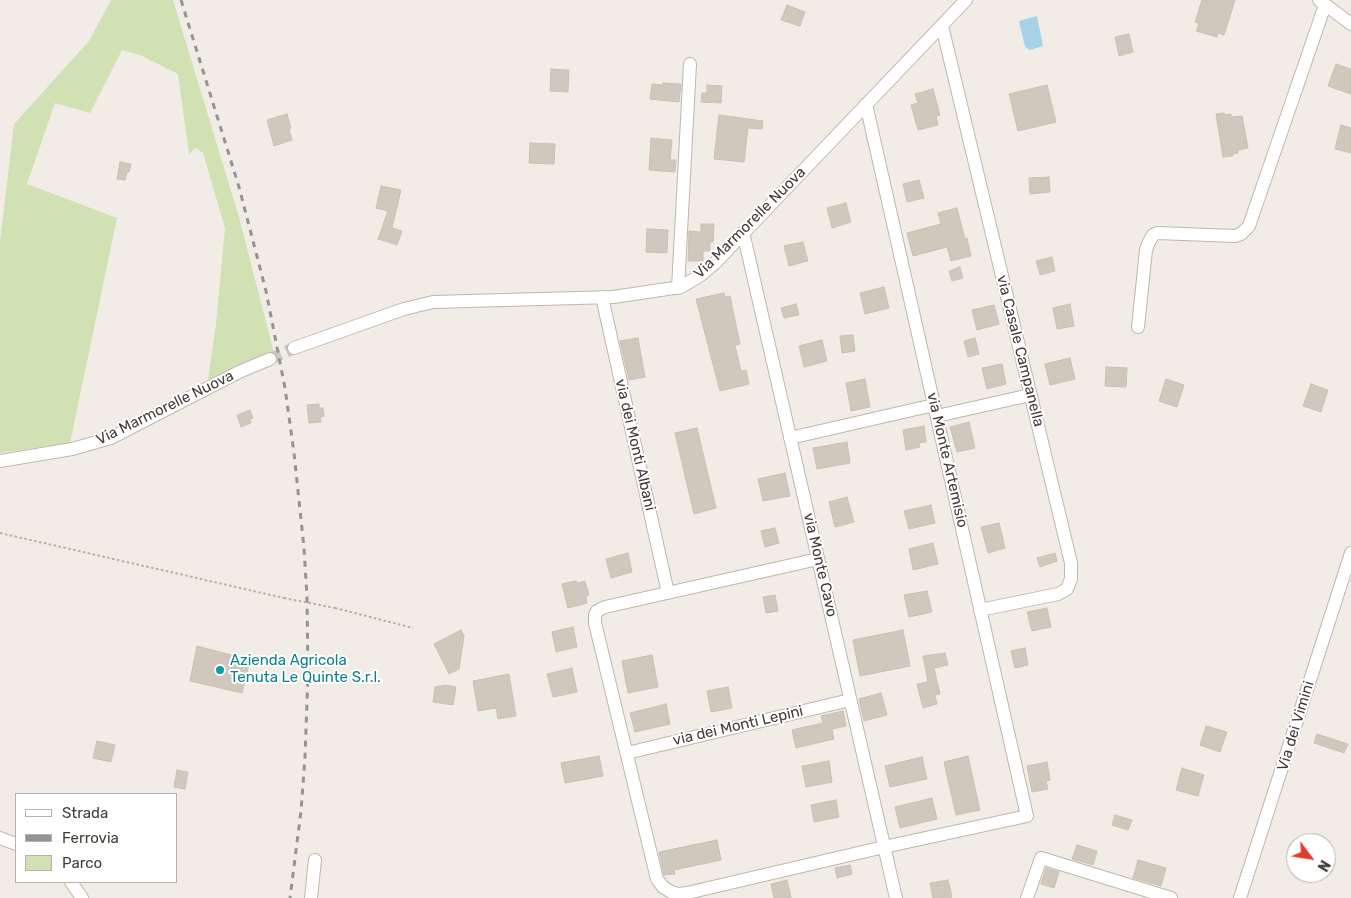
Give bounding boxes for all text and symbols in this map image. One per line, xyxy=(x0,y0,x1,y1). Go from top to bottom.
street label: Via Marmorelle Nuova xyxy=(690,163,810,283)
street label: via Casale Campanella xyxy=(992,273,1048,429)
street label: Via Marmorelle Nuova xyxy=(93,367,237,449)
street label: via dei Monti Albani xyxy=(611,377,659,513)
street label: via Monte Artemisio xyxy=(923,391,971,529)
street label: via Monte Cavo xyxy=(799,511,841,619)
place label: Azienda Agricola Tenuta Le Quinte S.r.l. xyxy=(230,652,381,687)
marker: Azienda Agricola Tenuta Le Quinte S.r.l. xyxy=(214,664,226,676)
street label: Via dei Vimini xyxy=(1274,679,1318,773)
street label: via dei Monti Lepini xyxy=(671,702,805,750)
legend xyxy=(15,793,178,883)
text: Strada xyxy=(62,804,108,822)
text: Ferrovia xyxy=(62,829,119,847)
north arrow xyxy=(1286,833,1336,883)
text: Parco xyxy=(62,854,102,872)
text: N xyxy=(1314,857,1333,874)

